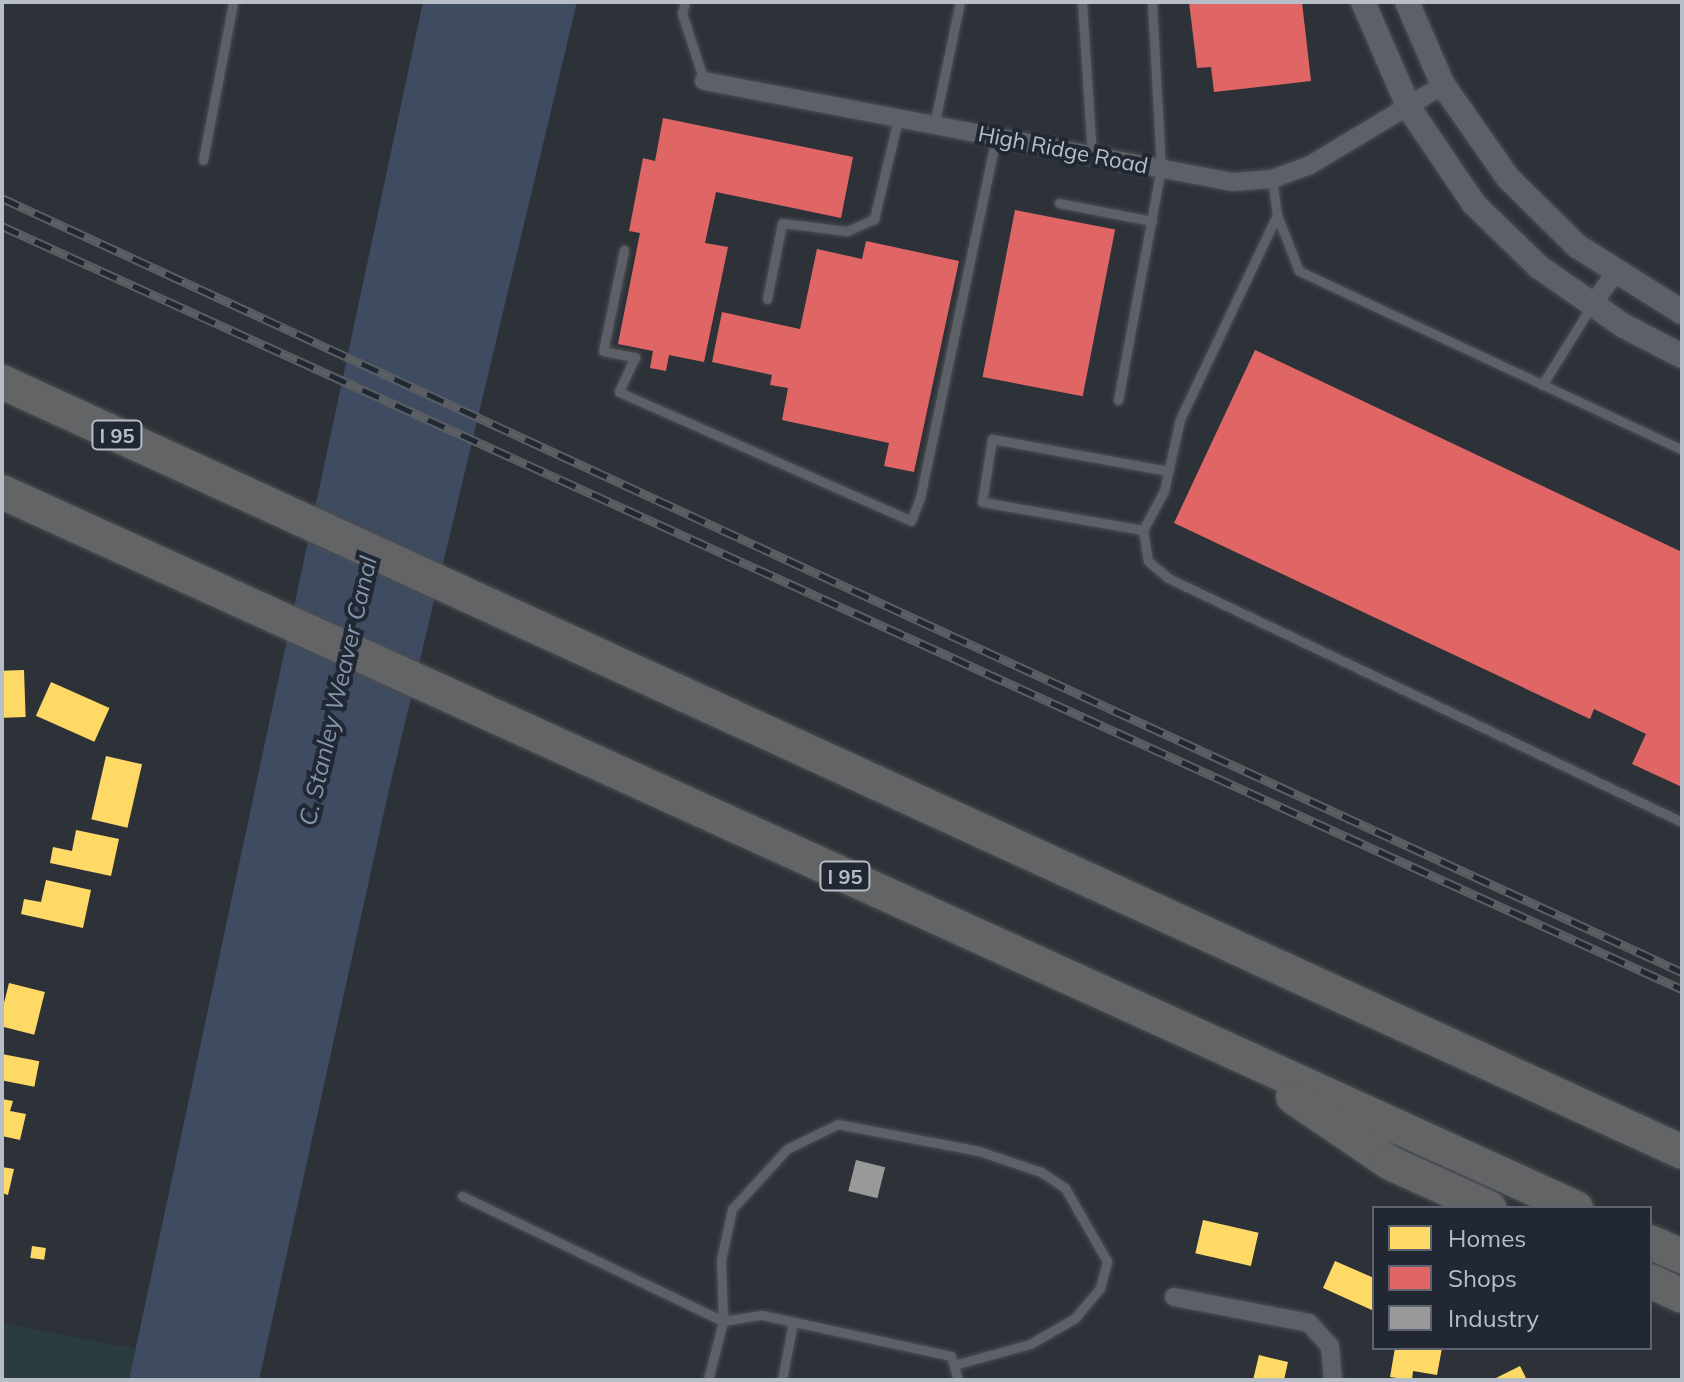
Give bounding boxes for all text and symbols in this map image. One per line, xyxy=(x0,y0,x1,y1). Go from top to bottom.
street label: High Ridge Road xyxy=(976,121,1150,179)
road number: I 95 xyxy=(91,419,143,451)
water label: C. Stanley Weaver Canal xyxy=(293,553,383,829)
road number: I 95 xyxy=(819,860,871,892)
legend xyxy=(1372,1206,1652,1350)
text: Homes xyxy=(1448,1223,1526,1253)
text: Shops xyxy=(1448,1263,1517,1293)
text: Industry xyxy=(1448,1303,1539,1333)

